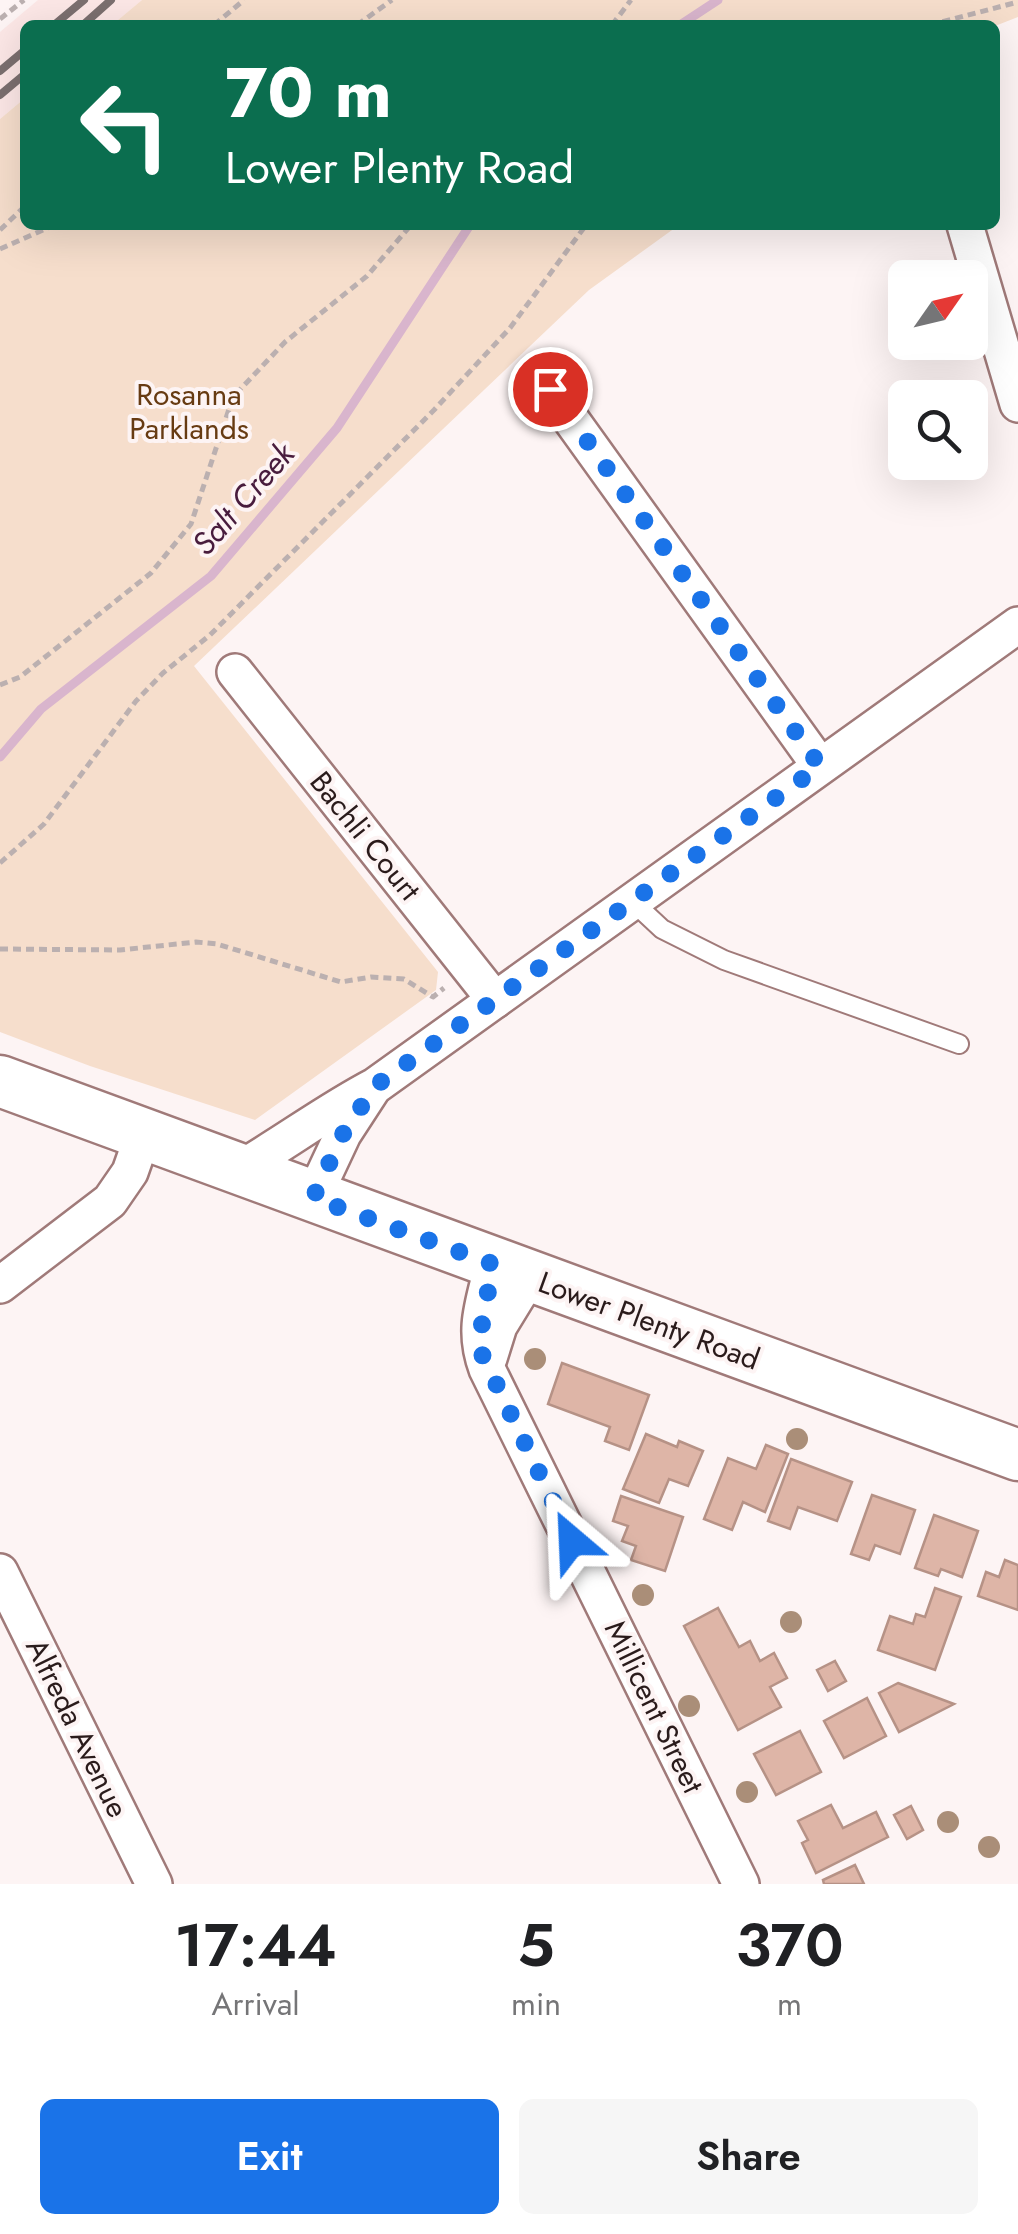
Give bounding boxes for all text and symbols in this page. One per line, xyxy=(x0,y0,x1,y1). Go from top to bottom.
text: 70 m xyxy=(225,42,392,143)
icon: left xyxy=(60,60,190,190)
text: Lower Plenty Road xyxy=(225,135,574,200)
north arrow xyxy=(888,260,988,360)
map controls xyxy=(888,260,988,480)
pin xyxy=(508,347,593,432)
icon: arrive xyxy=(523,362,578,417)
park label: Rosanna Parklands xyxy=(129,373,249,450)
button: search xyxy=(888,380,988,480)
water label: Salt Creek xyxy=(181,432,306,565)
street label: Bachli Court xyxy=(300,762,431,910)
street label: Lower Plenty Road xyxy=(532,1261,766,1381)
position arrow xyxy=(520,1489,624,1593)
street label: Millicent Street xyxy=(594,1613,715,1801)
street label: Alfreda Avenue xyxy=(15,1631,139,1825)
text: 17:44 xyxy=(174,1902,337,1989)
text: 5 xyxy=(518,1902,555,1989)
text: 370 xyxy=(735,1902,844,1989)
text: Arrival xyxy=(211,1981,300,2027)
text: min xyxy=(511,1981,561,2027)
text: m xyxy=(777,1981,802,2027)
button: Exit xyxy=(40,2099,499,2214)
button: Share xyxy=(519,2099,978,2214)

